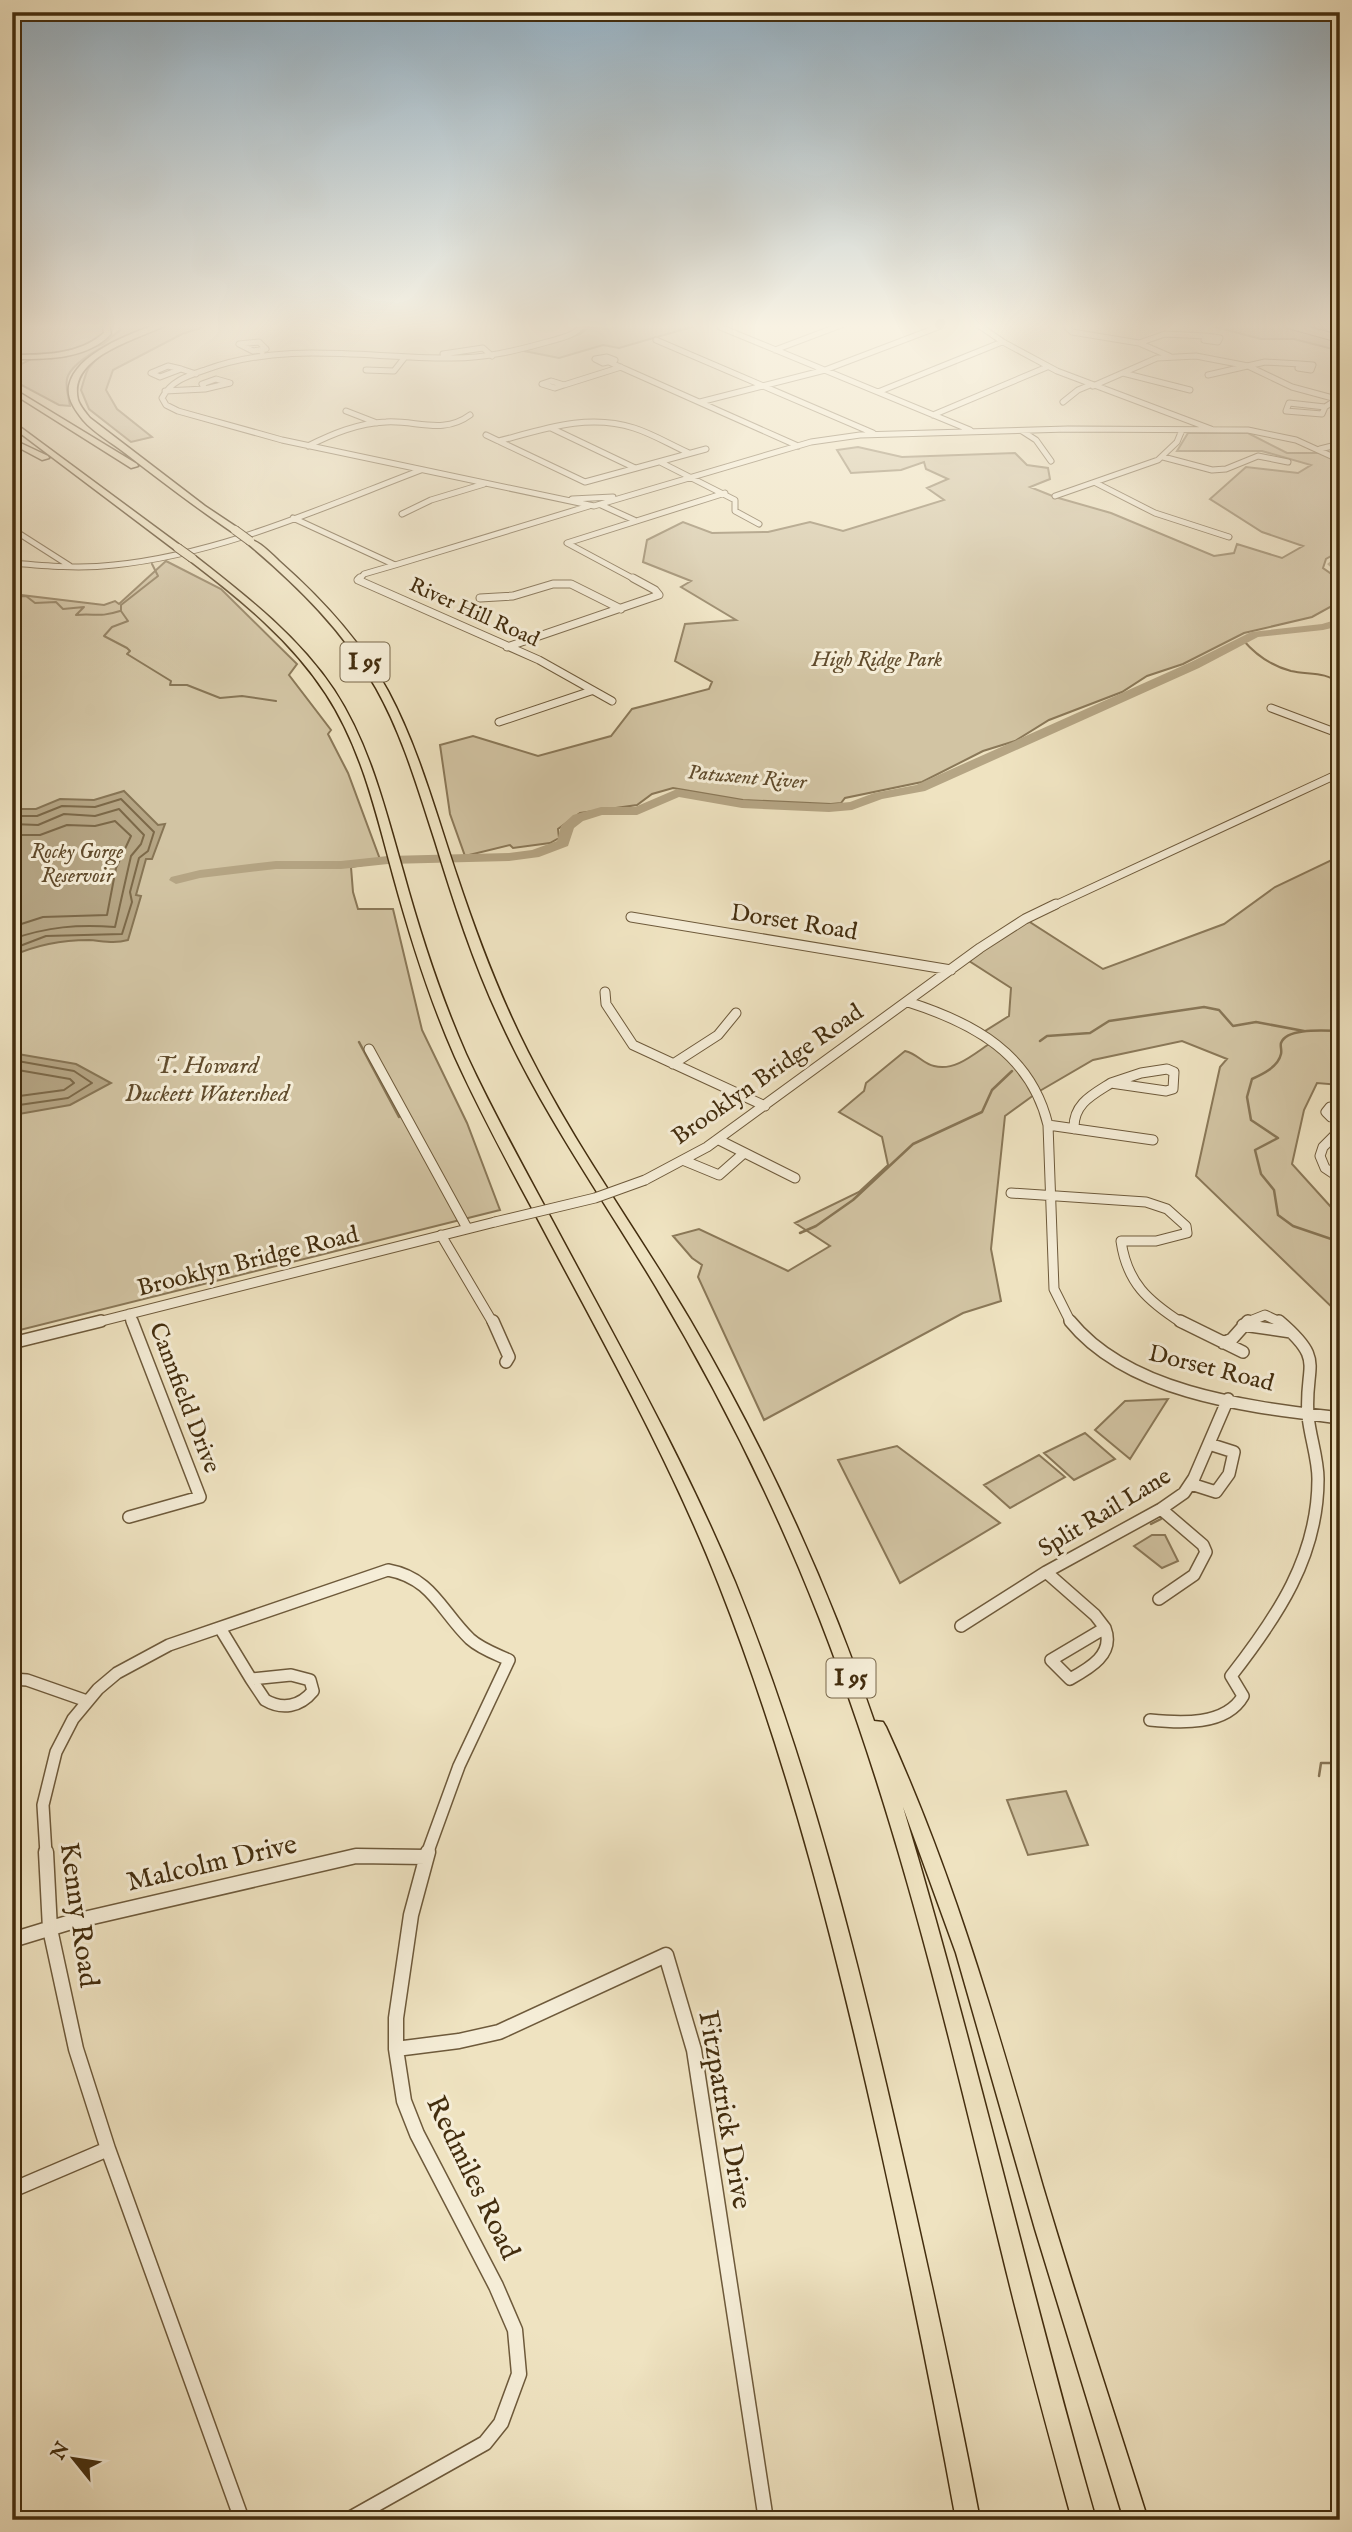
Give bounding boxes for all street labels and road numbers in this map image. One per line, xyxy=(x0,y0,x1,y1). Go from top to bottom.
street label: River Hill Road xyxy=(405,572,544,654)
road number: I 95 xyxy=(340,642,390,682)
street label: Dorset Road xyxy=(728,898,860,948)
street label: Brooklyn Bridge Road xyxy=(666,997,870,1153)
street label: Brooklyn Bridge Road xyxy=(134,1219,362,1304)
street label: Cannfield Drive xyxy=(141,1318,227,1478)
street label: Dorset Road xyxy=(1145,1338,1277,1400)
street label: Split Rail Lane xyxy=(1033,1461,1177,1565)
road number: I 95 xyxy=(826,1658,876,1698)
street label: Malcolm Drive xyxy=(123,1827,301,1901)
street label: Kenny Road xyxy=(51,1840,105,1990)
street label: Fitzpatrick Drive xyxy=(689,2008,759,2212)
street label: Redmiles Road xyxy=(417,2090,527,2266)

